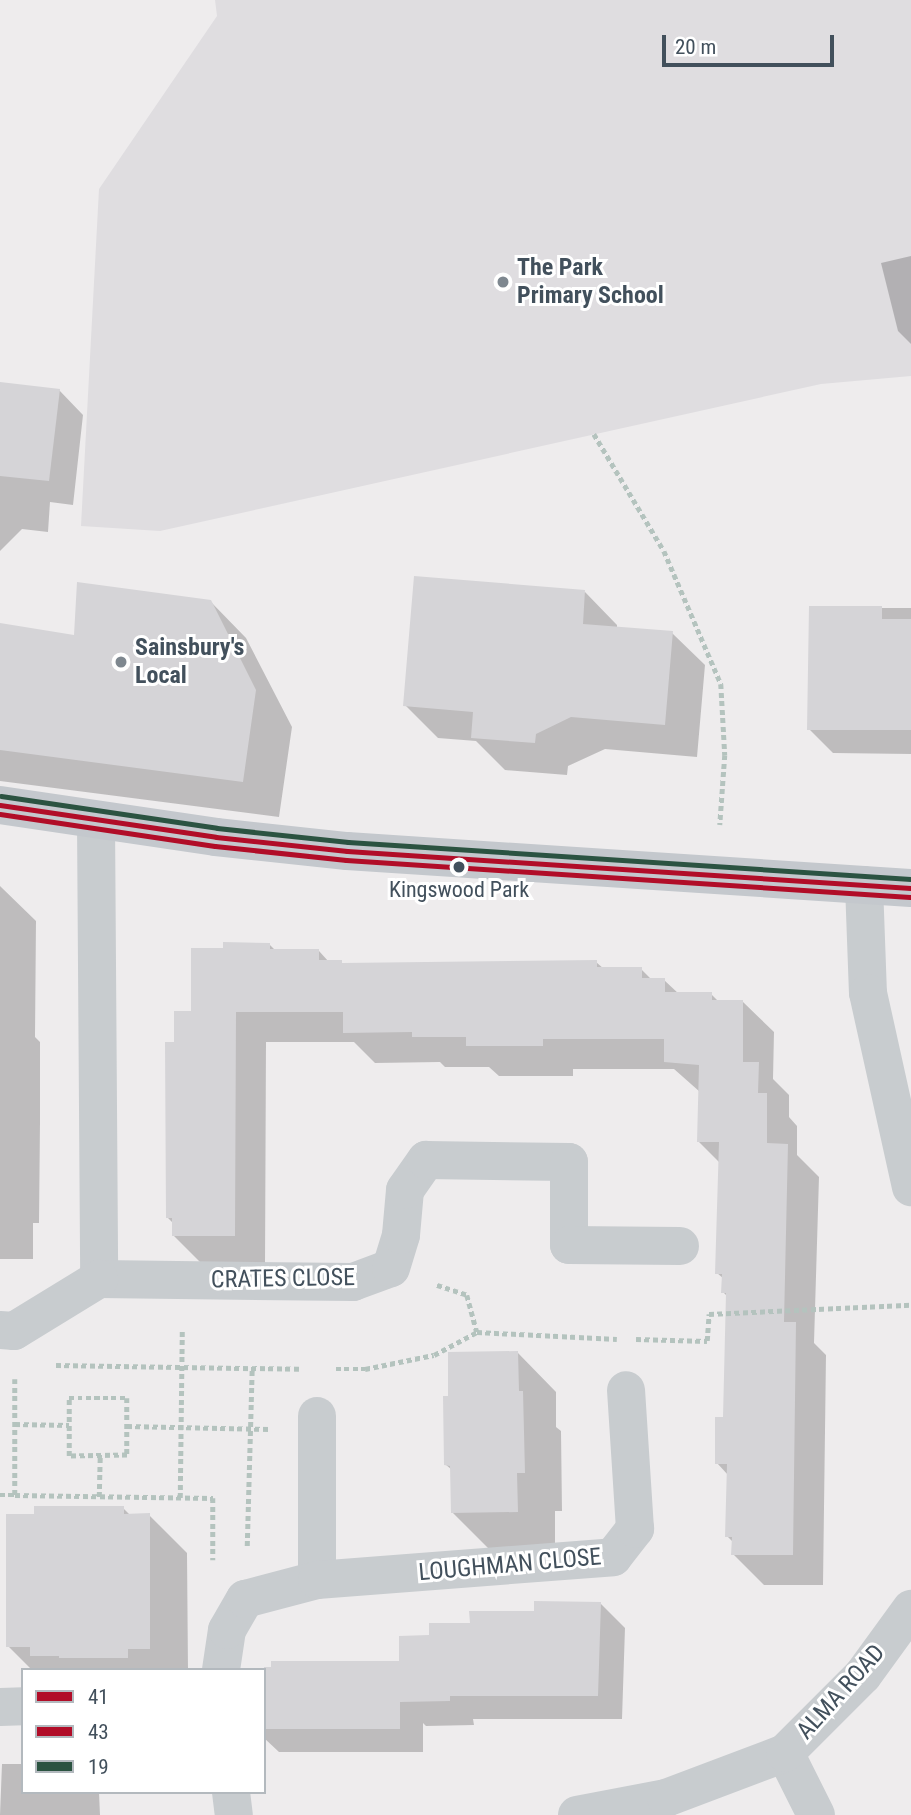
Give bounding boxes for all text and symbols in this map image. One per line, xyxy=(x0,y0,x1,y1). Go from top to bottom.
scale bar xyxy=(666,21,838,65)
text: 20 m xyxy=(675,35,716,59)
place label: The Park Primary School xyxy=(517,254,664,310)
marker: The Park Primary School xyxy=(495,274,511,290)
place label: Sainsbury's Local xyxy=(135,634,244,690)
marker: Sainsbury's Local xyxy=(113,654,129,670)
marker: Kingswood Park xyxy=(452,860,466,874)
place label: Kingswood Park xyxy=(389,877,529,903)
street label: CRATES CLOSE xyxy=(211,1263,355,1295)
street label: LOUGHMAN CLOSE xyxy=(417,1543,603,1587)
street label: ALMA ROAD xyxy=(791,1639,891,1745)
legend xyxy=(21,1668,266,1794)
text: 41 xyxy=(88,1685,109,1709)
text: 43 xyxy=(88,1720,109,1744)
text: 19 xyxy=(88,1755,109,1779)

